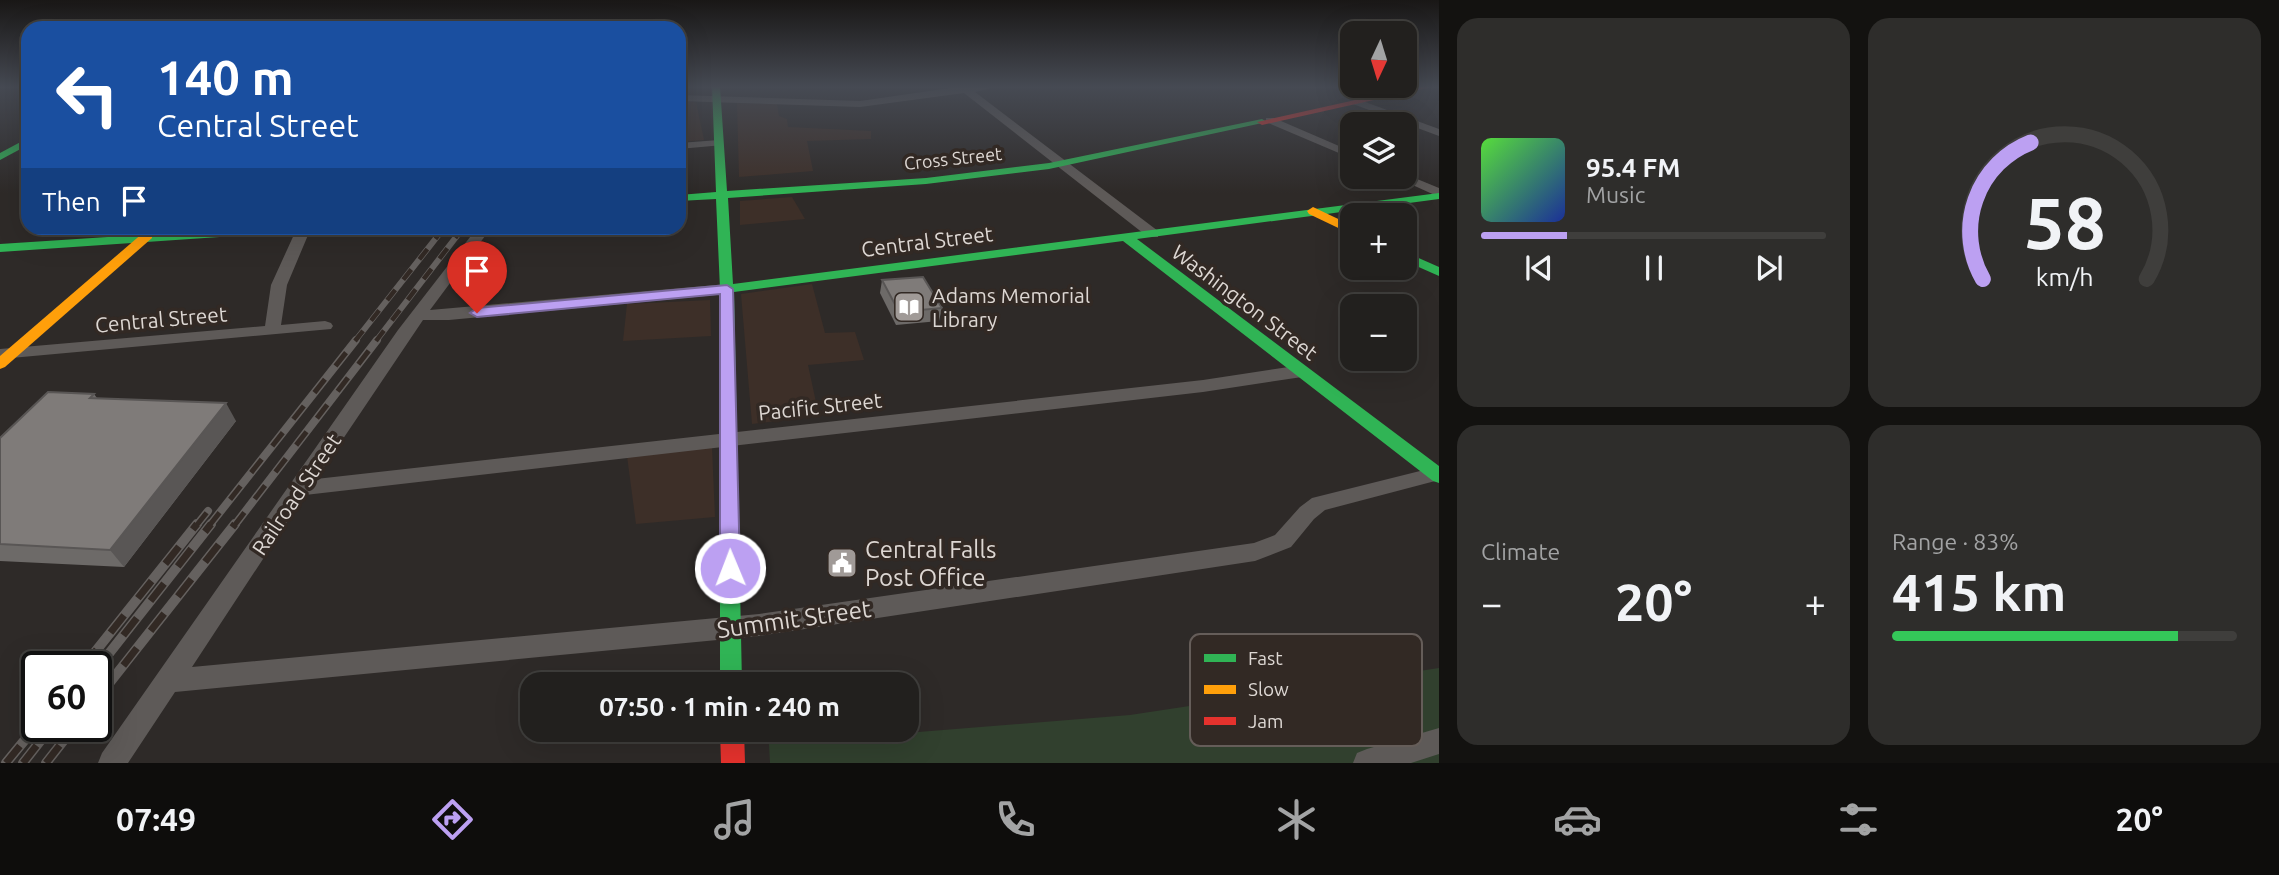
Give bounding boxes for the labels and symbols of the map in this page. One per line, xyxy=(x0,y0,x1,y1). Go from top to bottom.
north arrow xyxy=(1340,21,1418,98)
street label: Cross Street xyxy=(903,143,1003,173)
street label: Central Street xyxy=(860,221,994,261)
street label: Washington Street xyxy=(1167,239,1323,365)
pin xyxy=(447,241,507,313)
place label: Adams Memorial Library xyxy=(932,283,1090,331)
library icon: Adams Memorial Library xyxy=(892,290,926,324)
street label: Central Street xyxy=(94,301,228,337)
street label: Pacific Street xyxy=(757,388,883,424)
street label: Railroad Street xyxy=(247,429,345,559)
position arrow xyxy=(693,531,767,605)
place label: Central Falls Post Office xyxy=(865,536,996,591)
public building icon: Central Falls Post Office xyxy=(825,546,859,580)
street label: Summit Street xyxy=(715,595,873,643)
legend xyxy=(1190,634,1422,746)
text: Fast xyxy=(1248,647,1283,669)
speed limit sign: 60 xyxy=(21,651,112,742)
text: Slow xyxy=(1248,678,1289,700)
text: Jam xyxy=(1248,710,1284,732)

